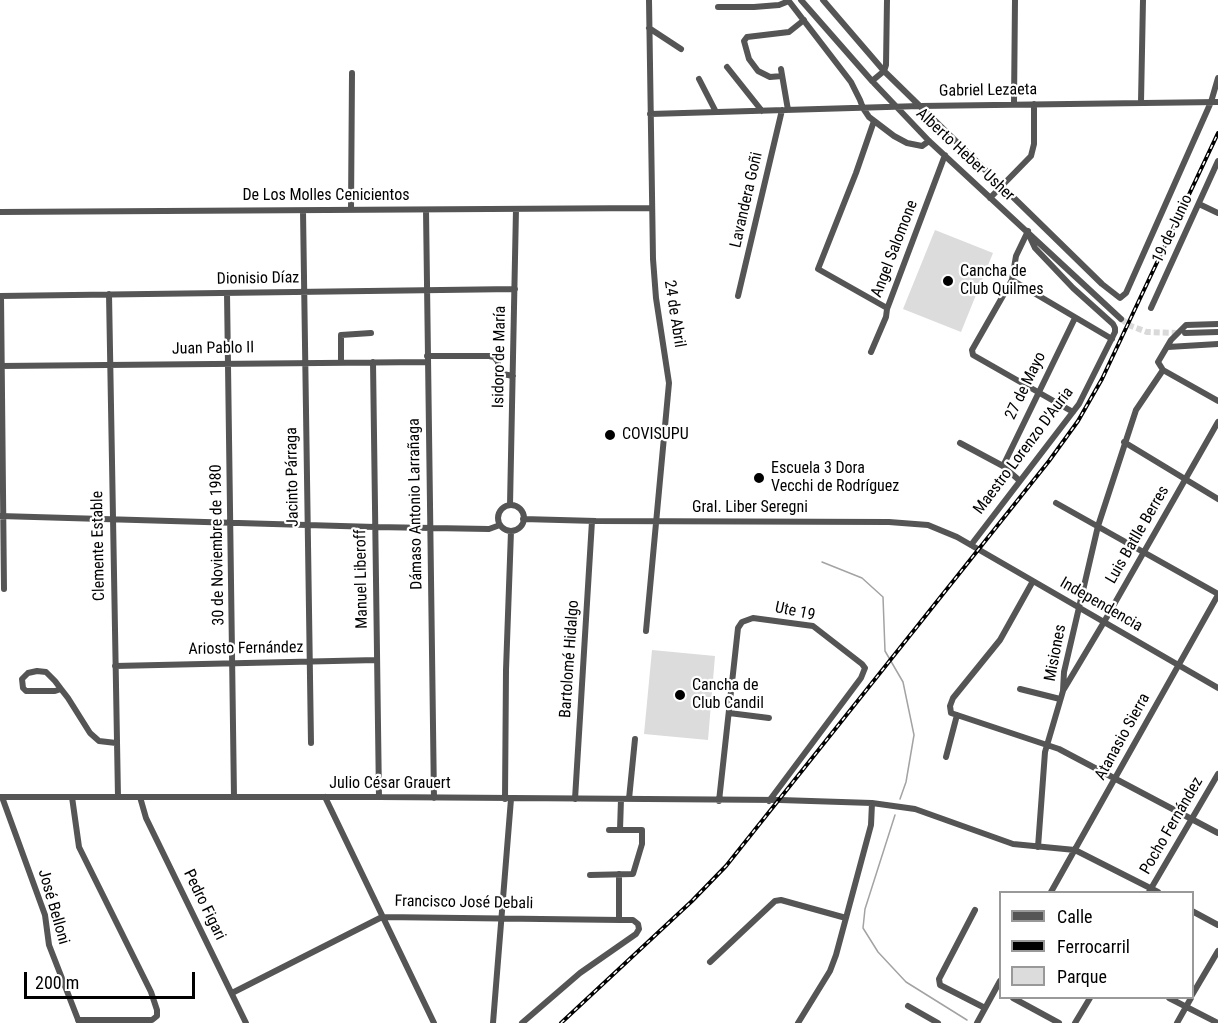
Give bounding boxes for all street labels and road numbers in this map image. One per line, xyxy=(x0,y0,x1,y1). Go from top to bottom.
street label: Gabriel Lezaeta xyxy=(939,81,1037,101)
street label: Alberto Heber Usher xyxy=(912,104,1018,206)
street label: Lavandera Goñi xyxy=(727,150,767,250)
street label: De Los Molles Cenicientos xyxy=(242,186,410,206)
street label: 19 de Junio xyxy=(1149,192,1197,266)
street label: Angel Salomone xyxy=(868,198,922,300)
street label: Dionisio Díaz xyxy=(217,269,299,289)
street label: 24 de Abril xyxy=(659,279,689,349)
street label: Isidoro de María xyxy=(490,306,510,408)
street label: Juan Pablo II xyxy=(172,339,254,359)
street label: 27 de Mayo xyxy=(1001,349,1051,423)
street label: Maestro Lorenzo D'Auria xyxy=(970,384,1078,518)
street label: Dámaso Antonio Larrañaga xyxy=(405,418,427,590)
street label: Jacinto Párraga xyxy=(283,427,303,527)
street label: 30 de Noviembre de 1980 xyxy=(207,464,229,626)
street label: Luis Batlle Berres xyxy=(1102,483,1174,587)
street label: Clemente Estable xyxy=(88,491,110,601)
street label: Gral. Liber Seregni xyxy=(692,498,808,518)
street label: Manuel Liberoff xyxy=(352,529,372,629)
street label: Independencia xyxy=(1056,574,1146,636)
street label: Ute 19 xyxy=(773,598,817,626)
street label: Bartolomé Hidalgo xyxy=(556,599,584,719)
street label: Misiones xyxy=(1041,623,1071,683)
street label: Ariosto Fernández xyxy=(188,638,304,660)
street label: Atanasio Sierra xyxy=(1091,690,1155,784)
street label: Julio César Grauert xyxy=(329,774,451,794)
street label: Pocho Fernández xyxy=(1136,774,1208,878)
street label: José Belloni xyxy=(33,867,73,947)
street label: Pedro Figari xyxy=(179,867,229,943)
street label: Francisco José Debali xyxy=(394,892,534,914)

